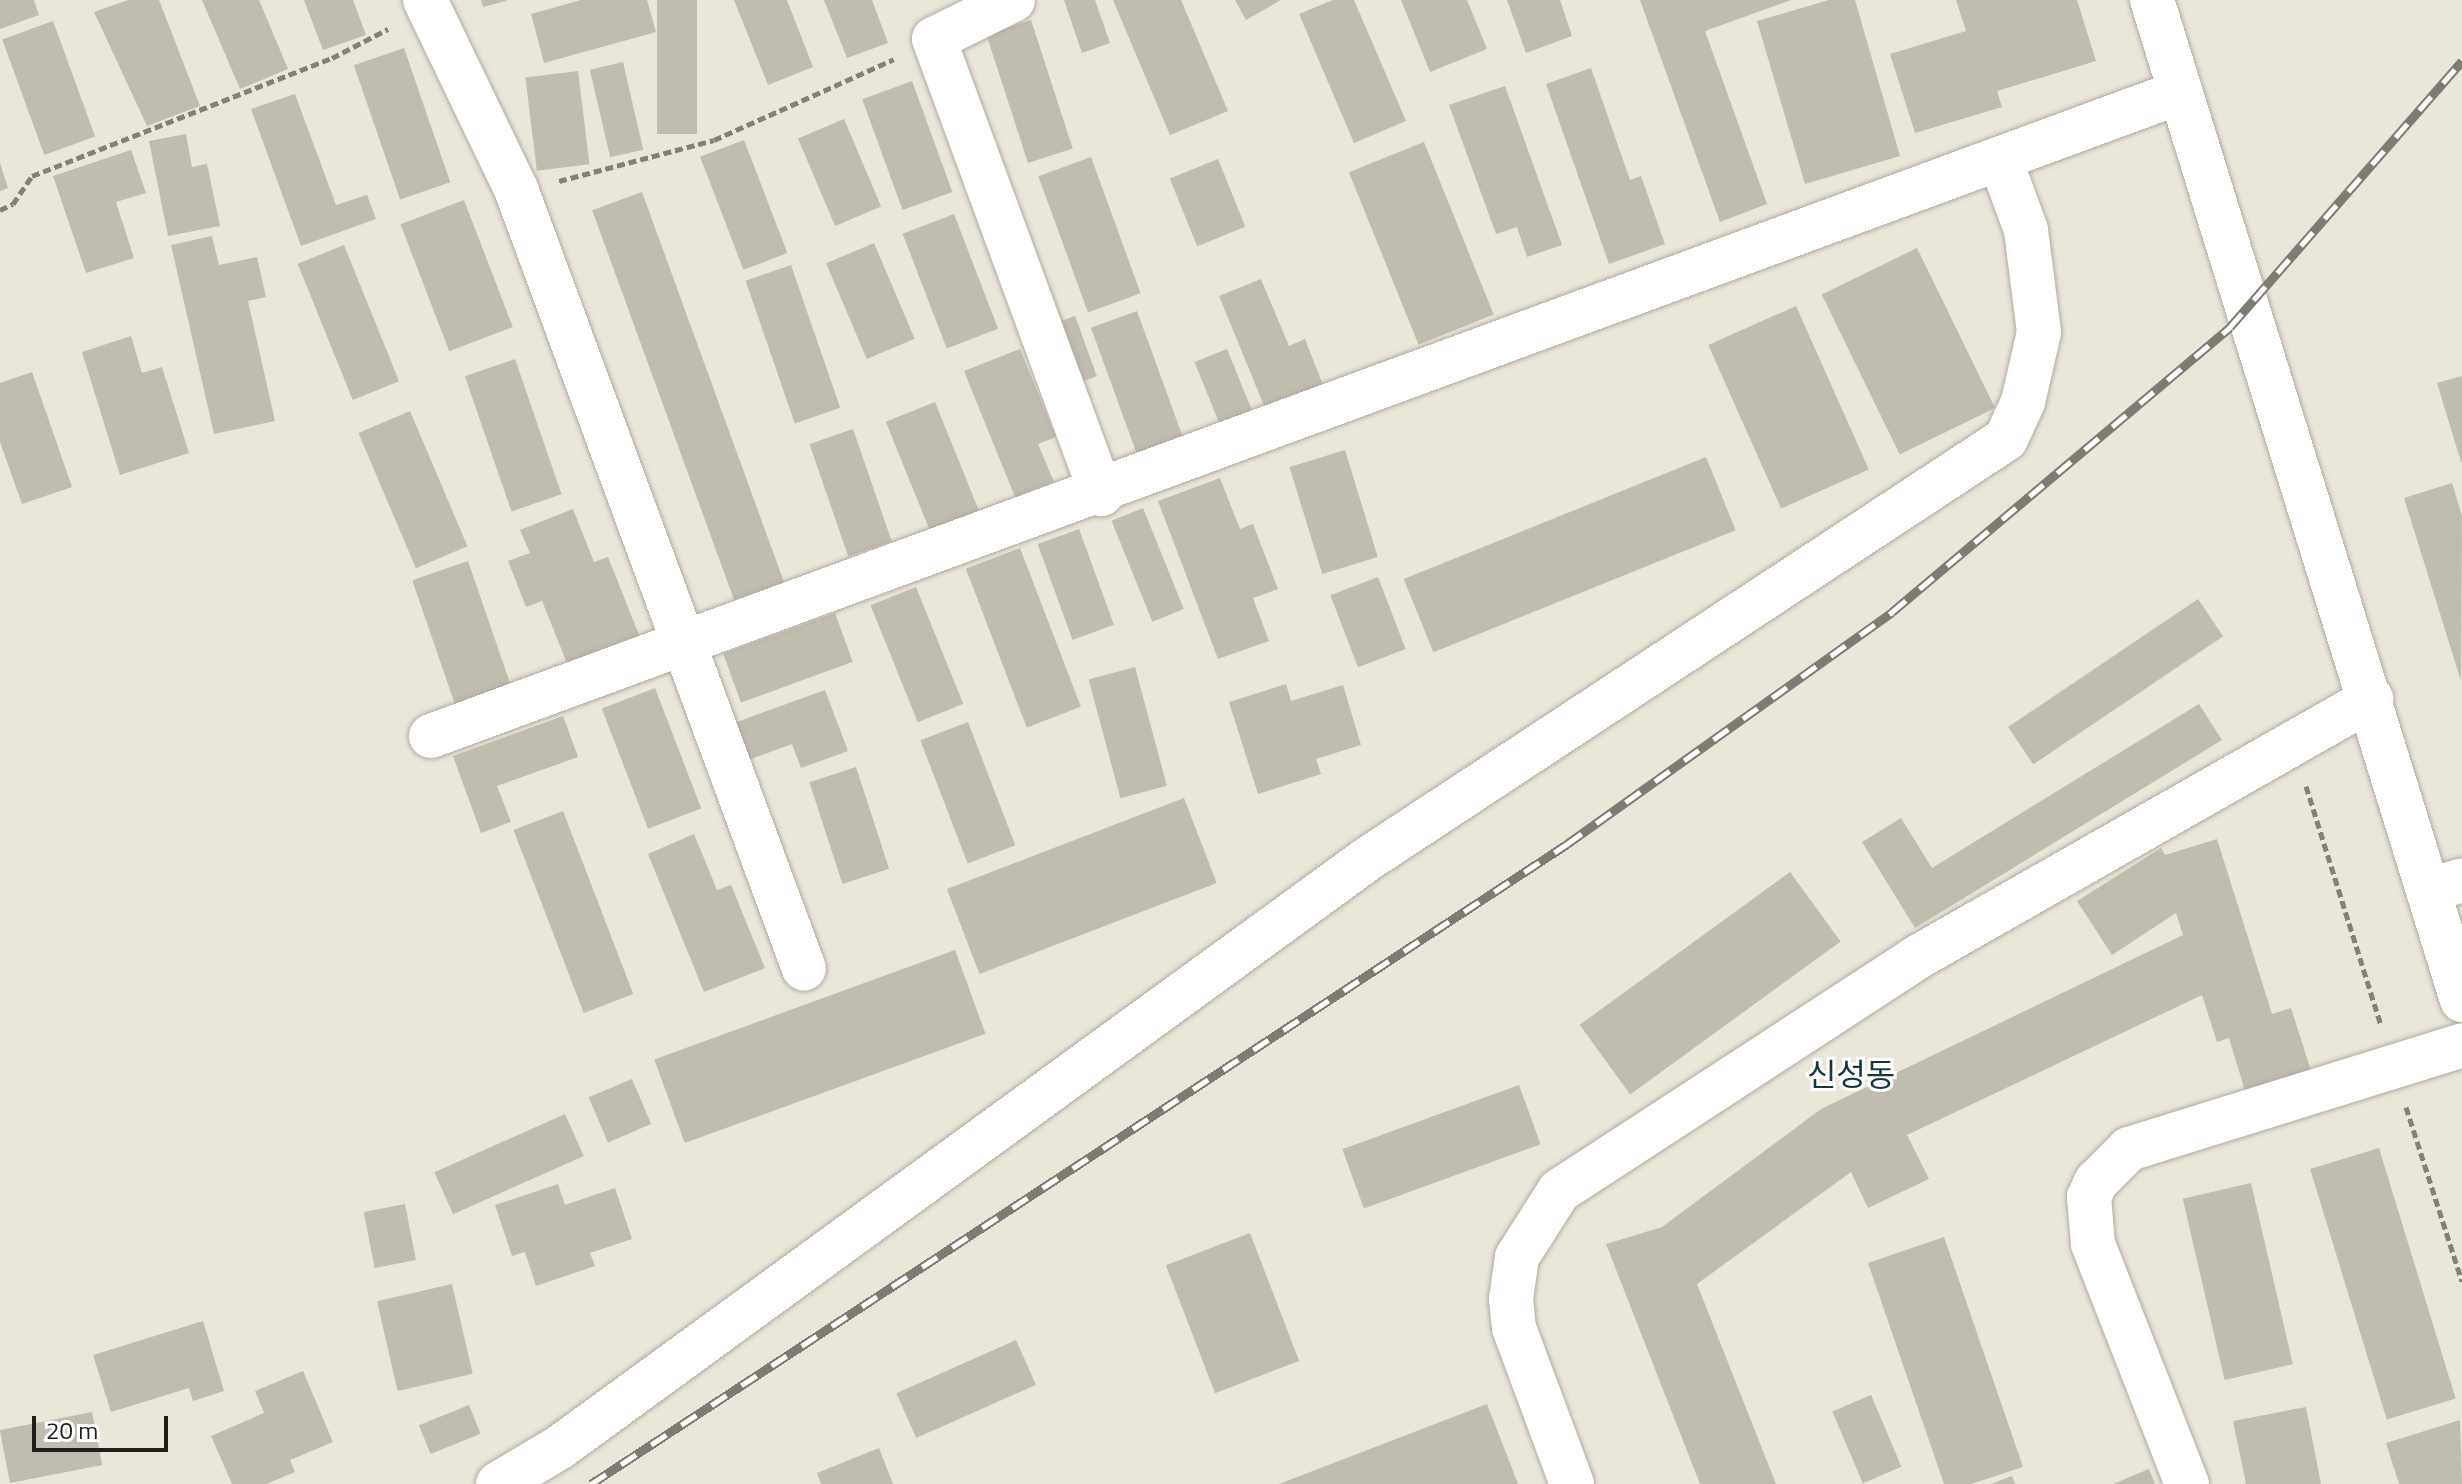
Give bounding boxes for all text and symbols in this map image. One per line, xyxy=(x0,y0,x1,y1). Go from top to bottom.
district label: 신성동 xyxy=(1807,1055,1895,1093)
scale bar xyxy=(36,1400,172,1450)
text: 20 m xyxy=(46,1412,98,1448)

